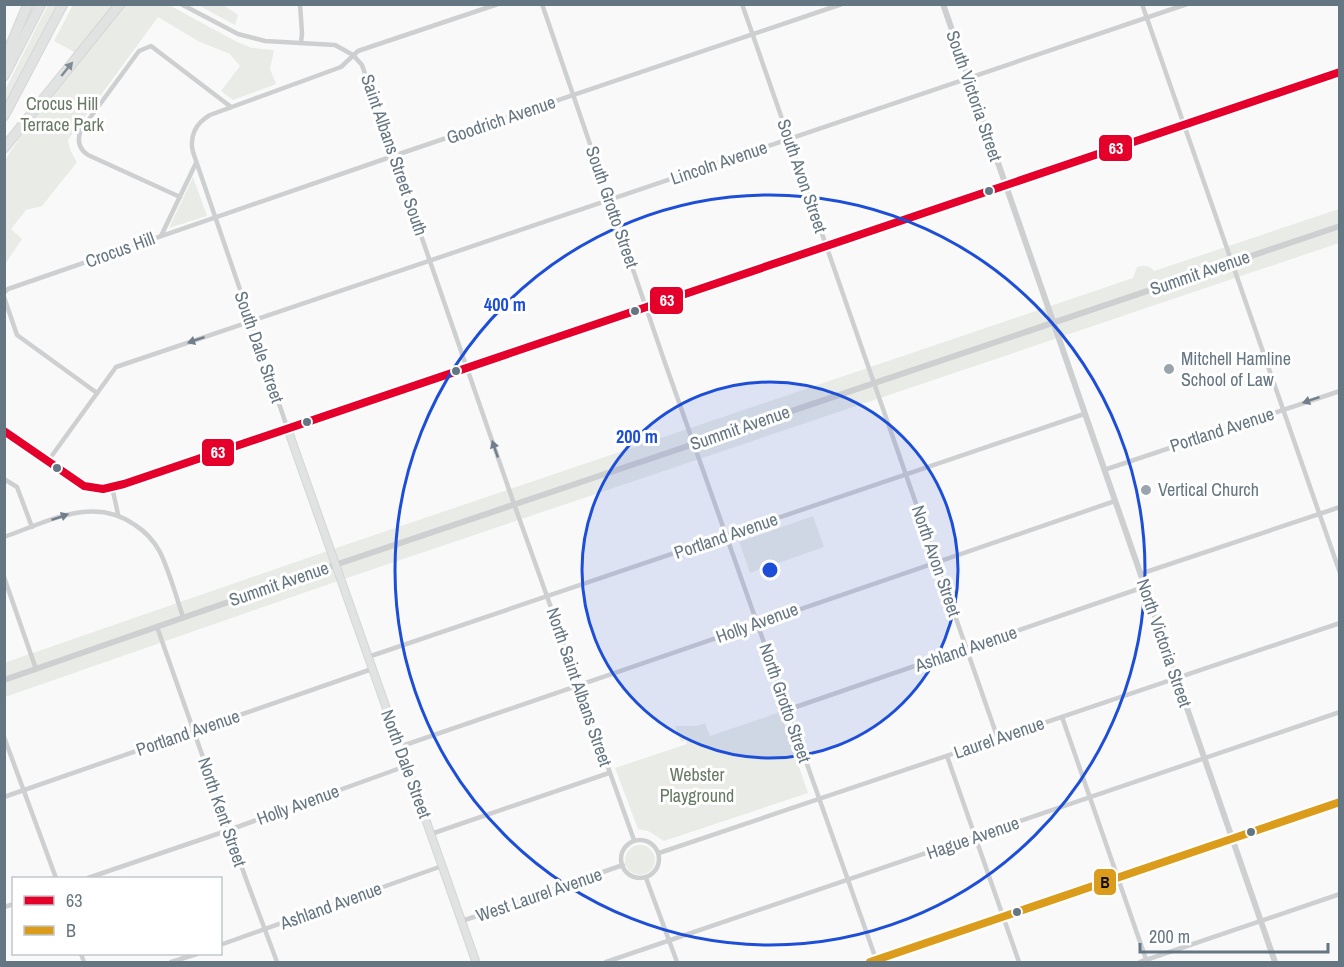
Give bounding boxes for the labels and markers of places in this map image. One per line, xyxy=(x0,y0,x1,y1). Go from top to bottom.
unlabelled marker xyxy=(983,185,995,197)
unlabelled marker xyxy=(629,305,641,317)
place label: Mitchell Hamline School of Law xyxy=(1181,346,1291,392)
marker: Mitchell Hamline School of Law xyxy=(1162,362,1176,376)
unlabelled marker xyxy=(450,365,462,377)
unlabelled marker xyxy=(301,416,313,428)
unlabelled marker xyxy=(51,462,63,474)
place label: Vertical Church xyxy=(1158,477,1259,502)
marker: Vertical Church xyxy=(1139,483,1153,497)
centre of rings xyxy=(760,560,780,580)
unlabelled marker xyxy=(1245,826,1257,838)
unlabelled marker xyxy=(1011,906,1023,918)

